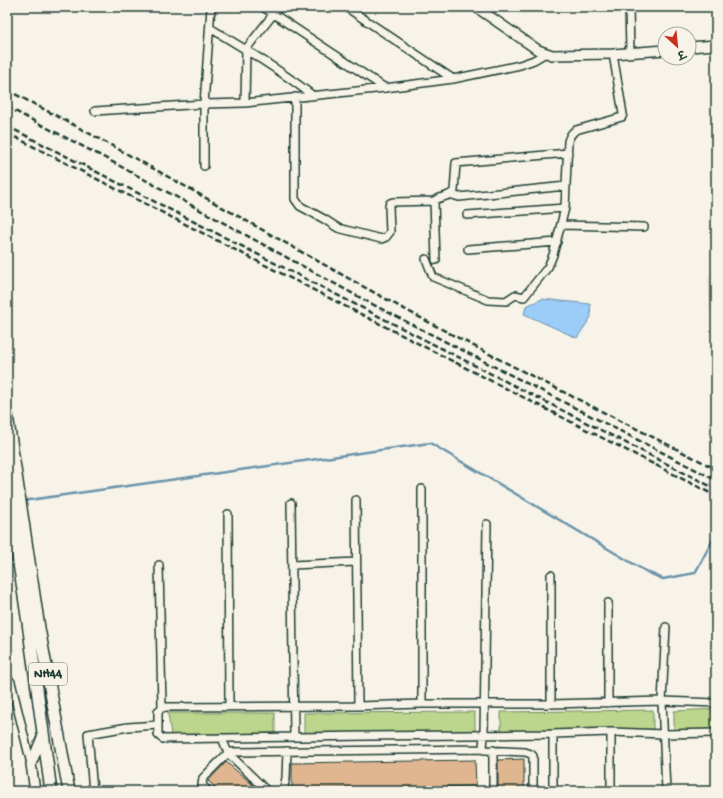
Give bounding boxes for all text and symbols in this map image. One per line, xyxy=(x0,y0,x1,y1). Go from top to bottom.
north arrow xyxy=(657,26,697,66)
text: उ xyxy=(673,46,688,62)
road number: NH44 xyxy=(29,663,67,685)

